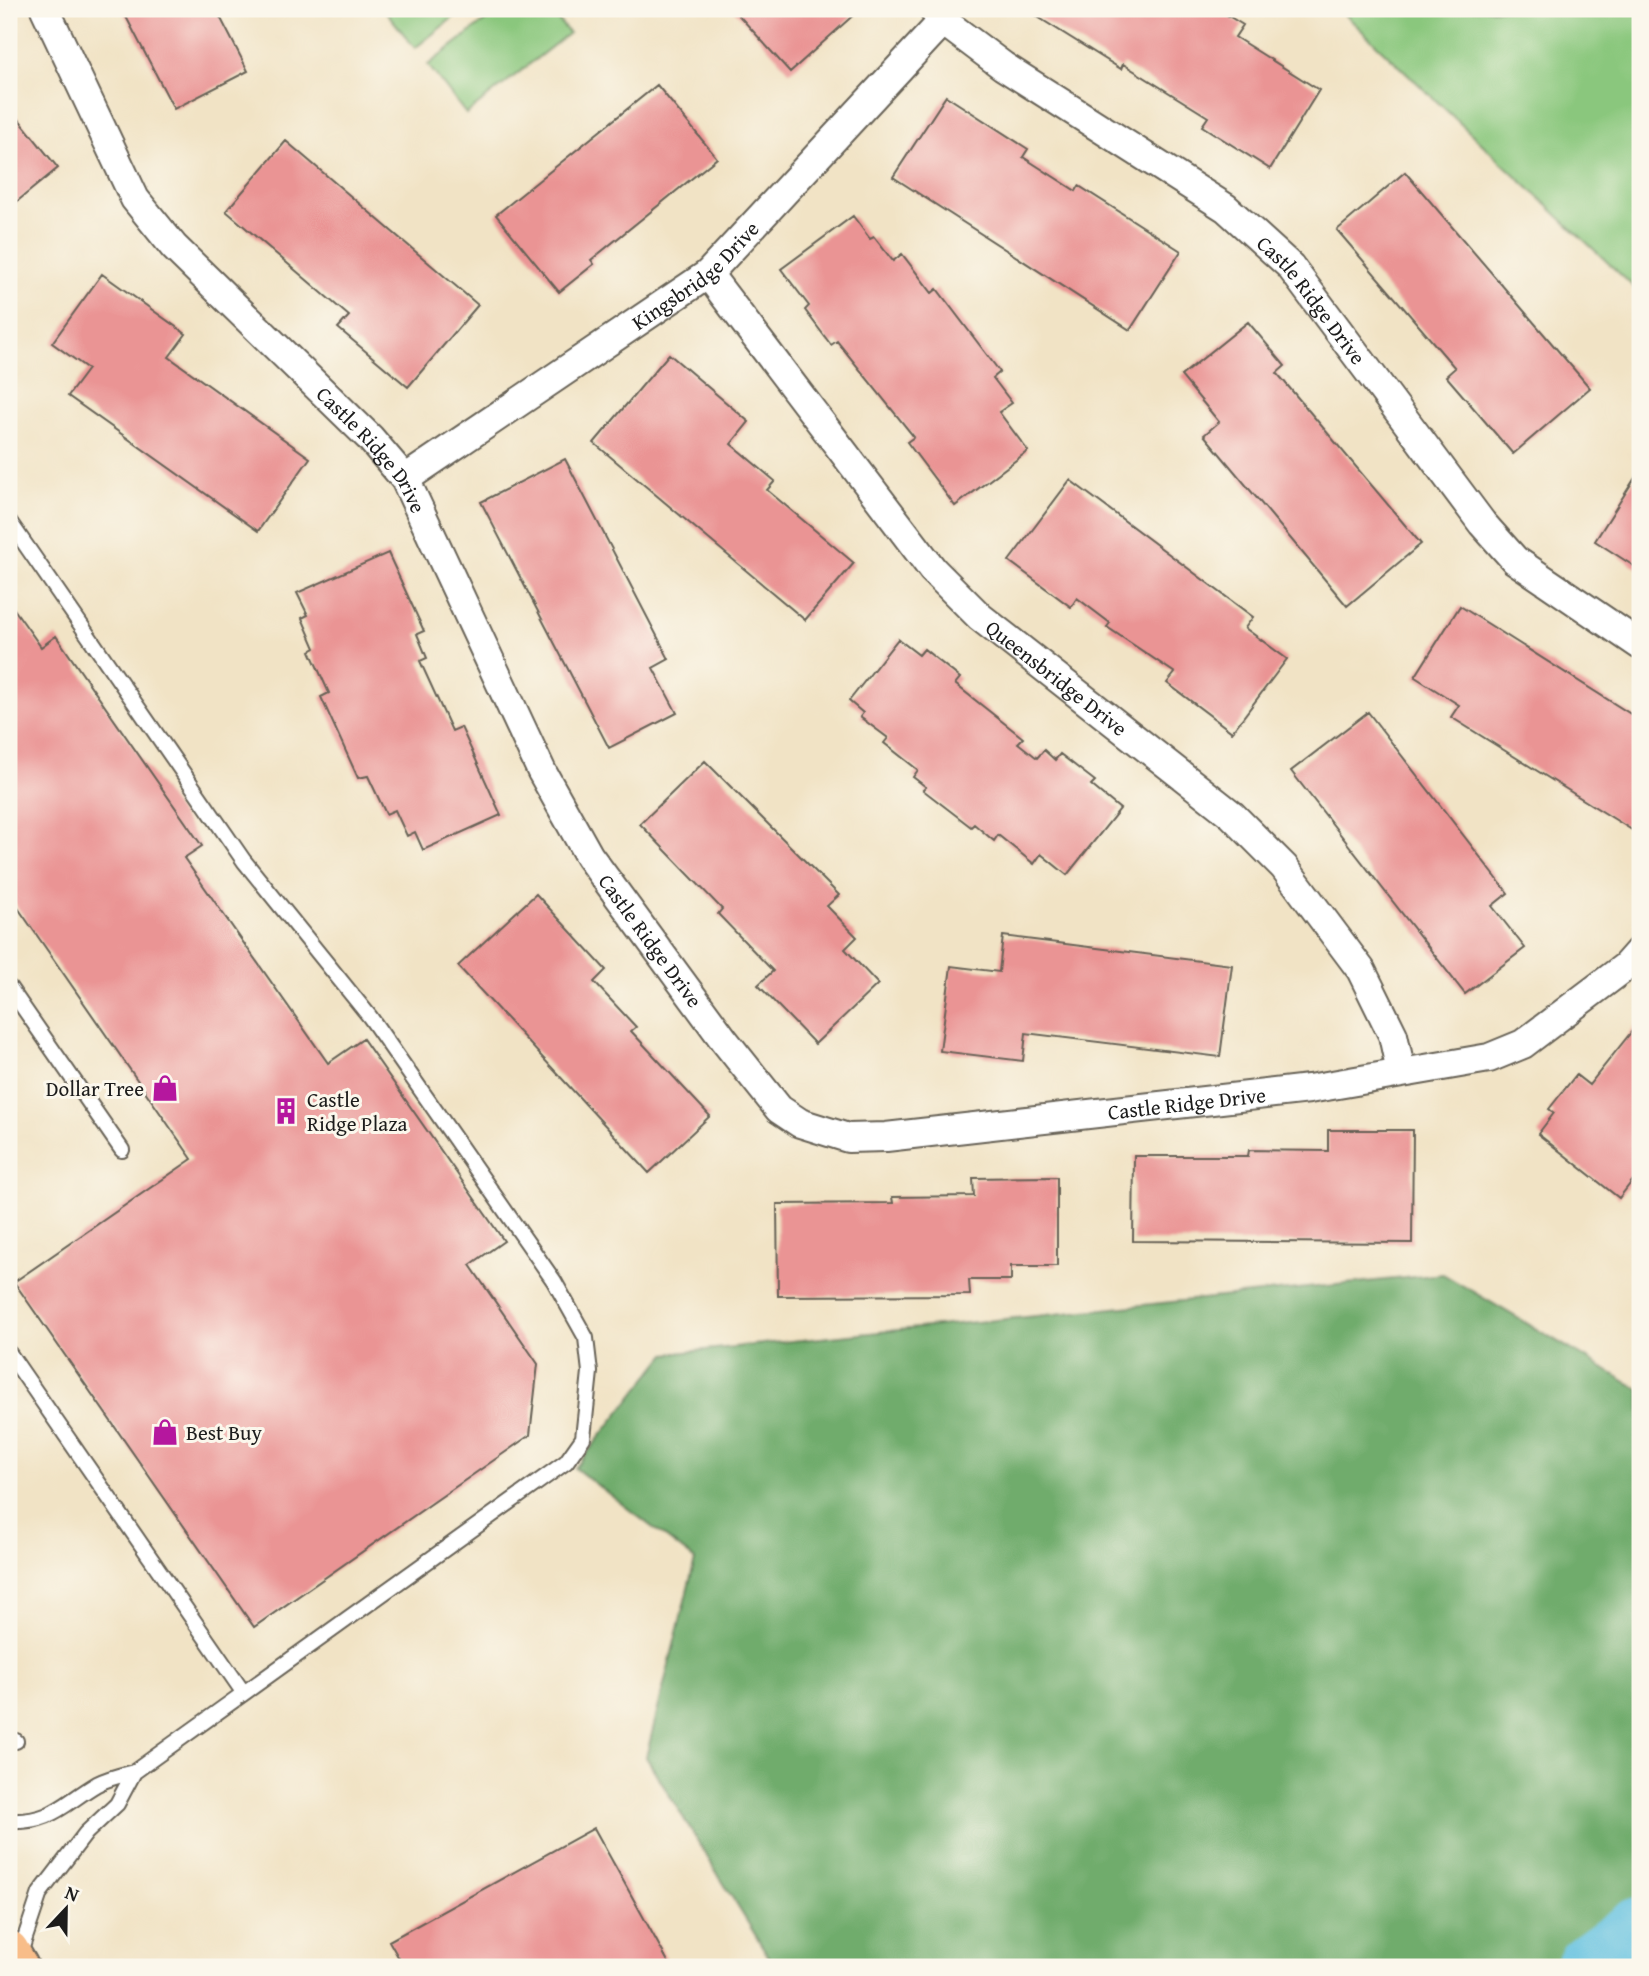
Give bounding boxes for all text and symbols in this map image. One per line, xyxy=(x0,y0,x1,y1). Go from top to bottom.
street label: Kingsbridge Drive xyxy=(625,214,766,337)
street label: Castle Ridge Drive xyxy=(1250,228,1374,371)
street label: Castle Ridge Drive xyxy=(310,379,434,518)
street label: Queensbridge Drive xyxy=(979,612,1134,743)
street label: Castle Ridge Drive xyxy=(591,867,710,1014)
place label: Dollar Tree xyxy=(46,1073,144,1104)
shop icon: Dollar Tree xyxy=(150,1073,180,1103)
street label: Castle Ridge Drive xyxy=(1106,1079,1268,1127)
place label: Castle Ridge Plaza xyxy=(307,1084,407,1139)
building icon: Castle Ridge Plaza xyxy=(271,1096,301,1126)
shop icon: Best Buy xyxy=(150,1417,180,1447)
place label: Best Buy xyxy=(186,1417,262,1448)
north arrow xyxy=(32,1874,102,1944)
text: N xyxy=(61,1878,84,1909)

